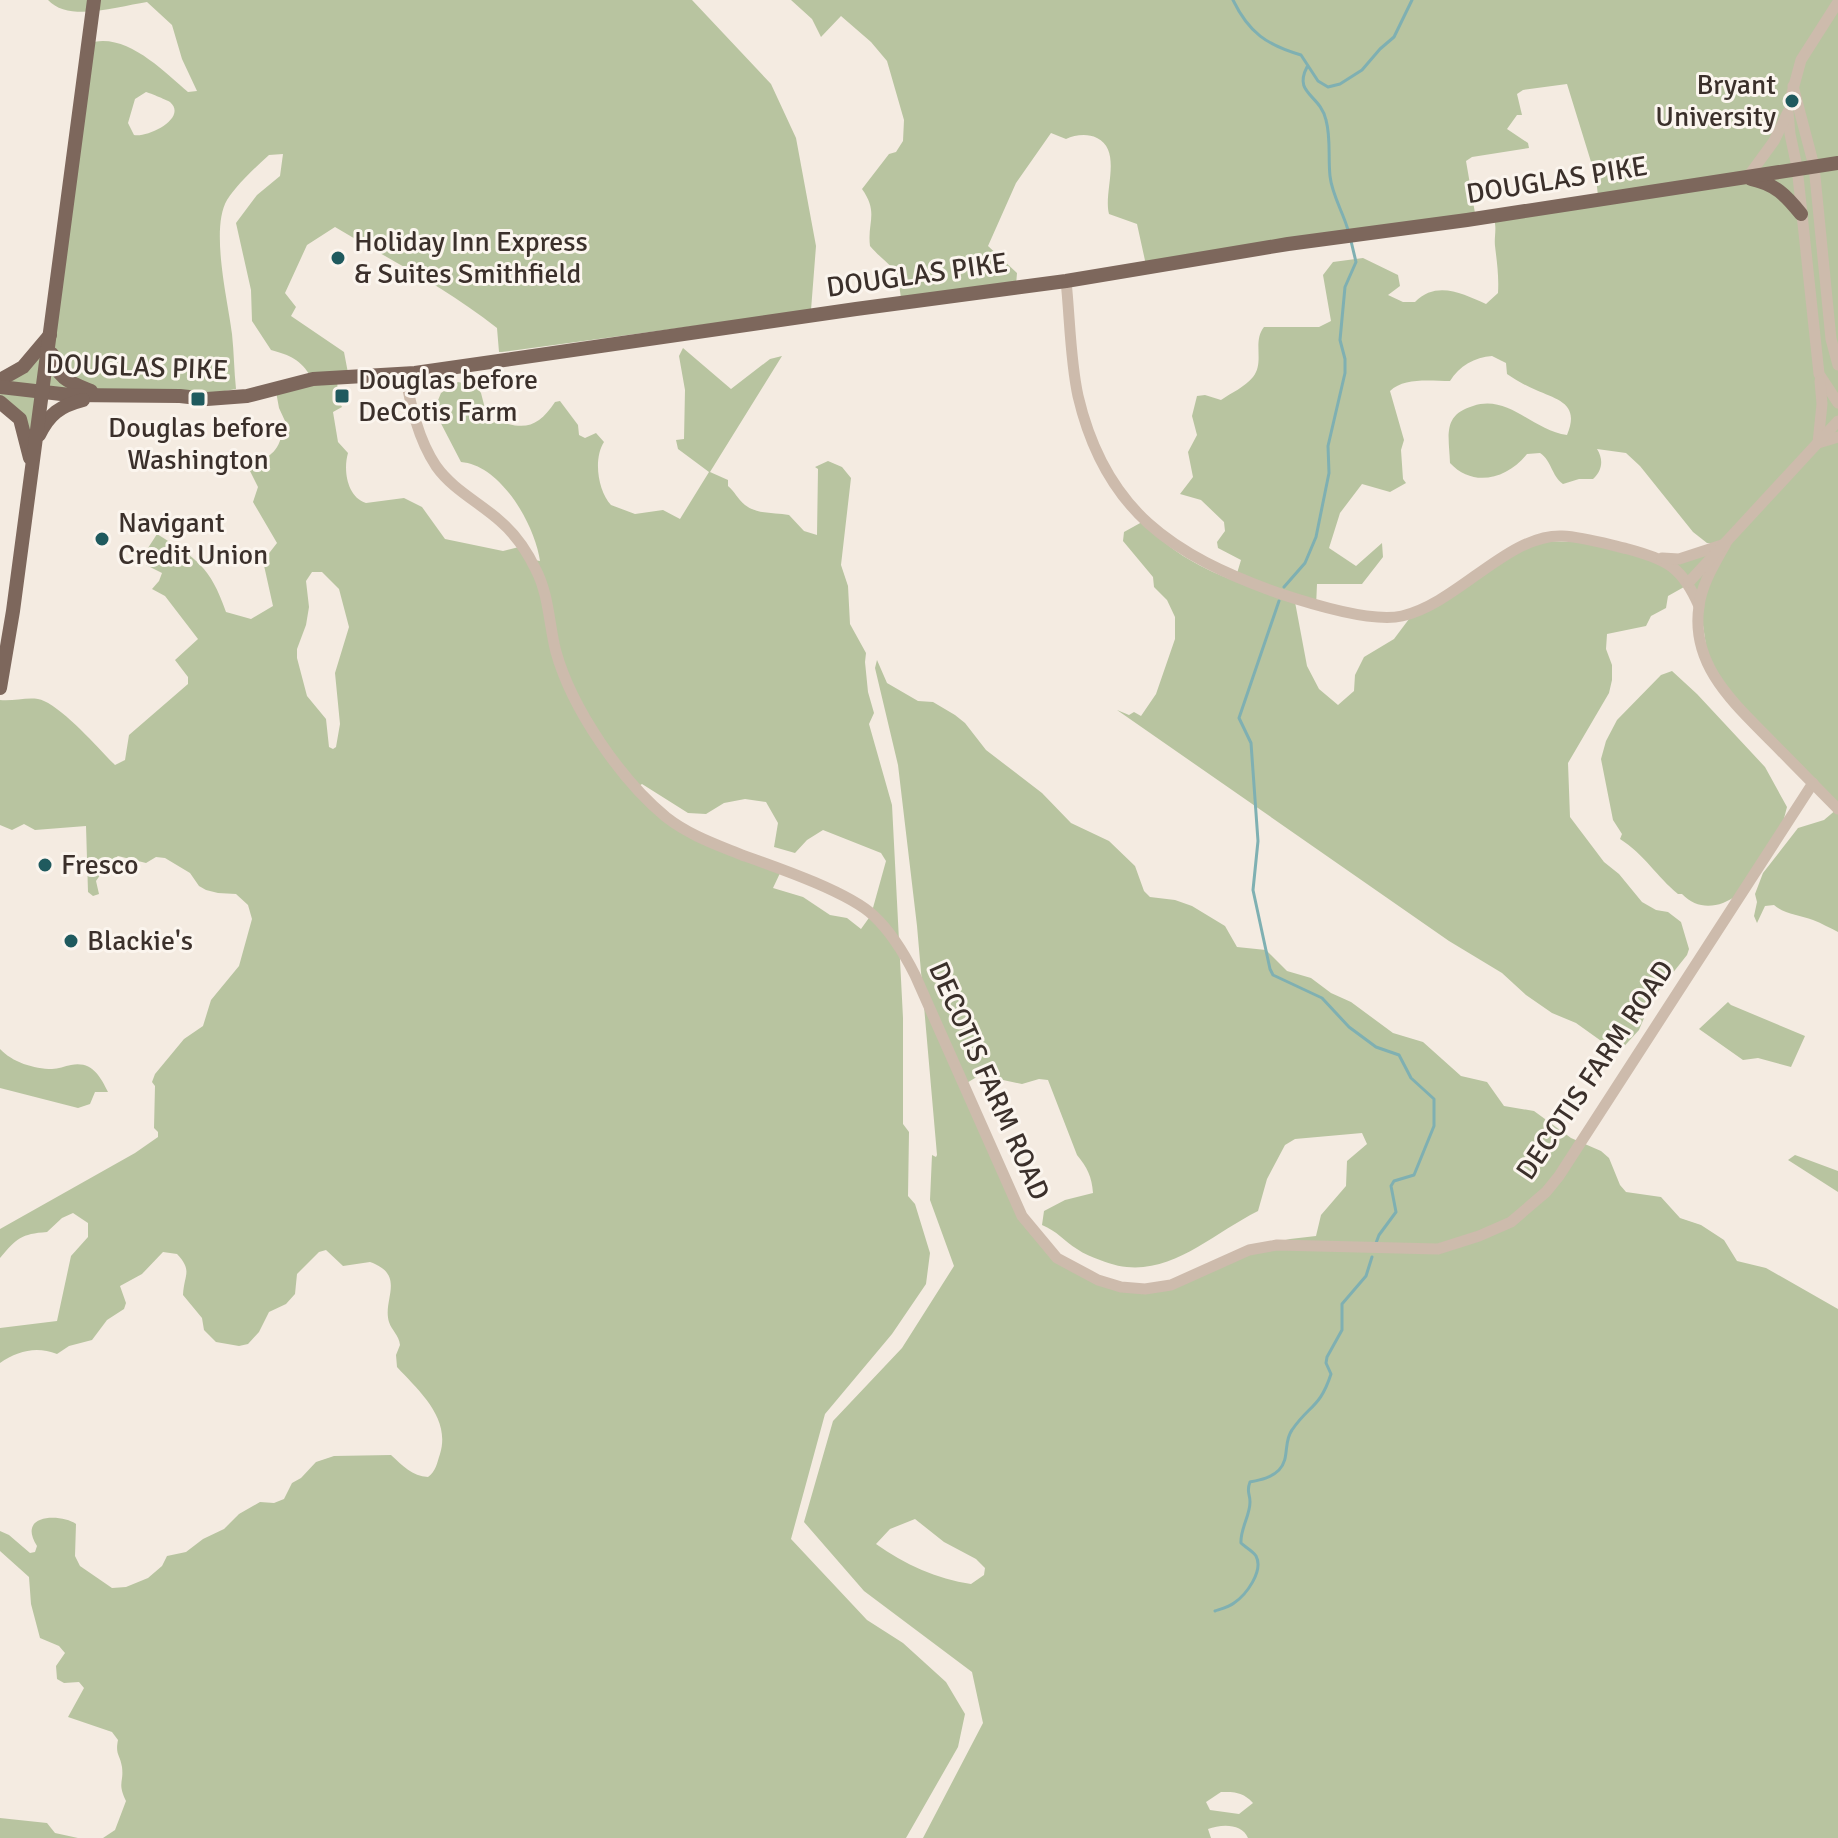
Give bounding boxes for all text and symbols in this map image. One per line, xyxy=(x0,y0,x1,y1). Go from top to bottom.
place label: Bryant University xyxy=(1655,68,1776,134)
marker: Bryant University xyxy=(1783,92,1801,110)
street label: DOUGLAS PIKE xyxy=(1464,149,1650,211)
place label: Holiday Inn Express & Suites Smithfield xyxy=(354,225,588,291)
street label: DOUGLAS PIKE xyxy=(824,245,1010,305)
marker: Holiday Inn Express & Suites Smithfield xyxy=(329,249,347,267)
street label: DOUGLAS PIKE xyxy=(45,347,229,387)
place label: Douglas before DeCotis Farm xyxy=(358,363,538,429)
marker: Douglas before DeCotis Farm xyxy=(333,387,351,405)
marker: Douglas before Washington xyxy=(189,390,207,408)
place label: Douglas before Washington xyxy=(108,411,288,477)
place label: Navigant Credit Union xyxy=(118,506,268,572)
marker: Navigant Credit Union xyxy=(93,530,111,548)
place label: Fresco xyxy=(61,848,139,882)
marker: Fresco xyxy=(36,856,54,874)
place label: Blackie's xyxy=(87,924,193,958)
marker: Blackie's xyxy=(62,932,80,950)
street label: DECOTIS FARM ROAD xyxy=(1509,954,1681,1186)
street label: DECOTIS FARM ROAD xyxy=(921,957,1057,1205)

